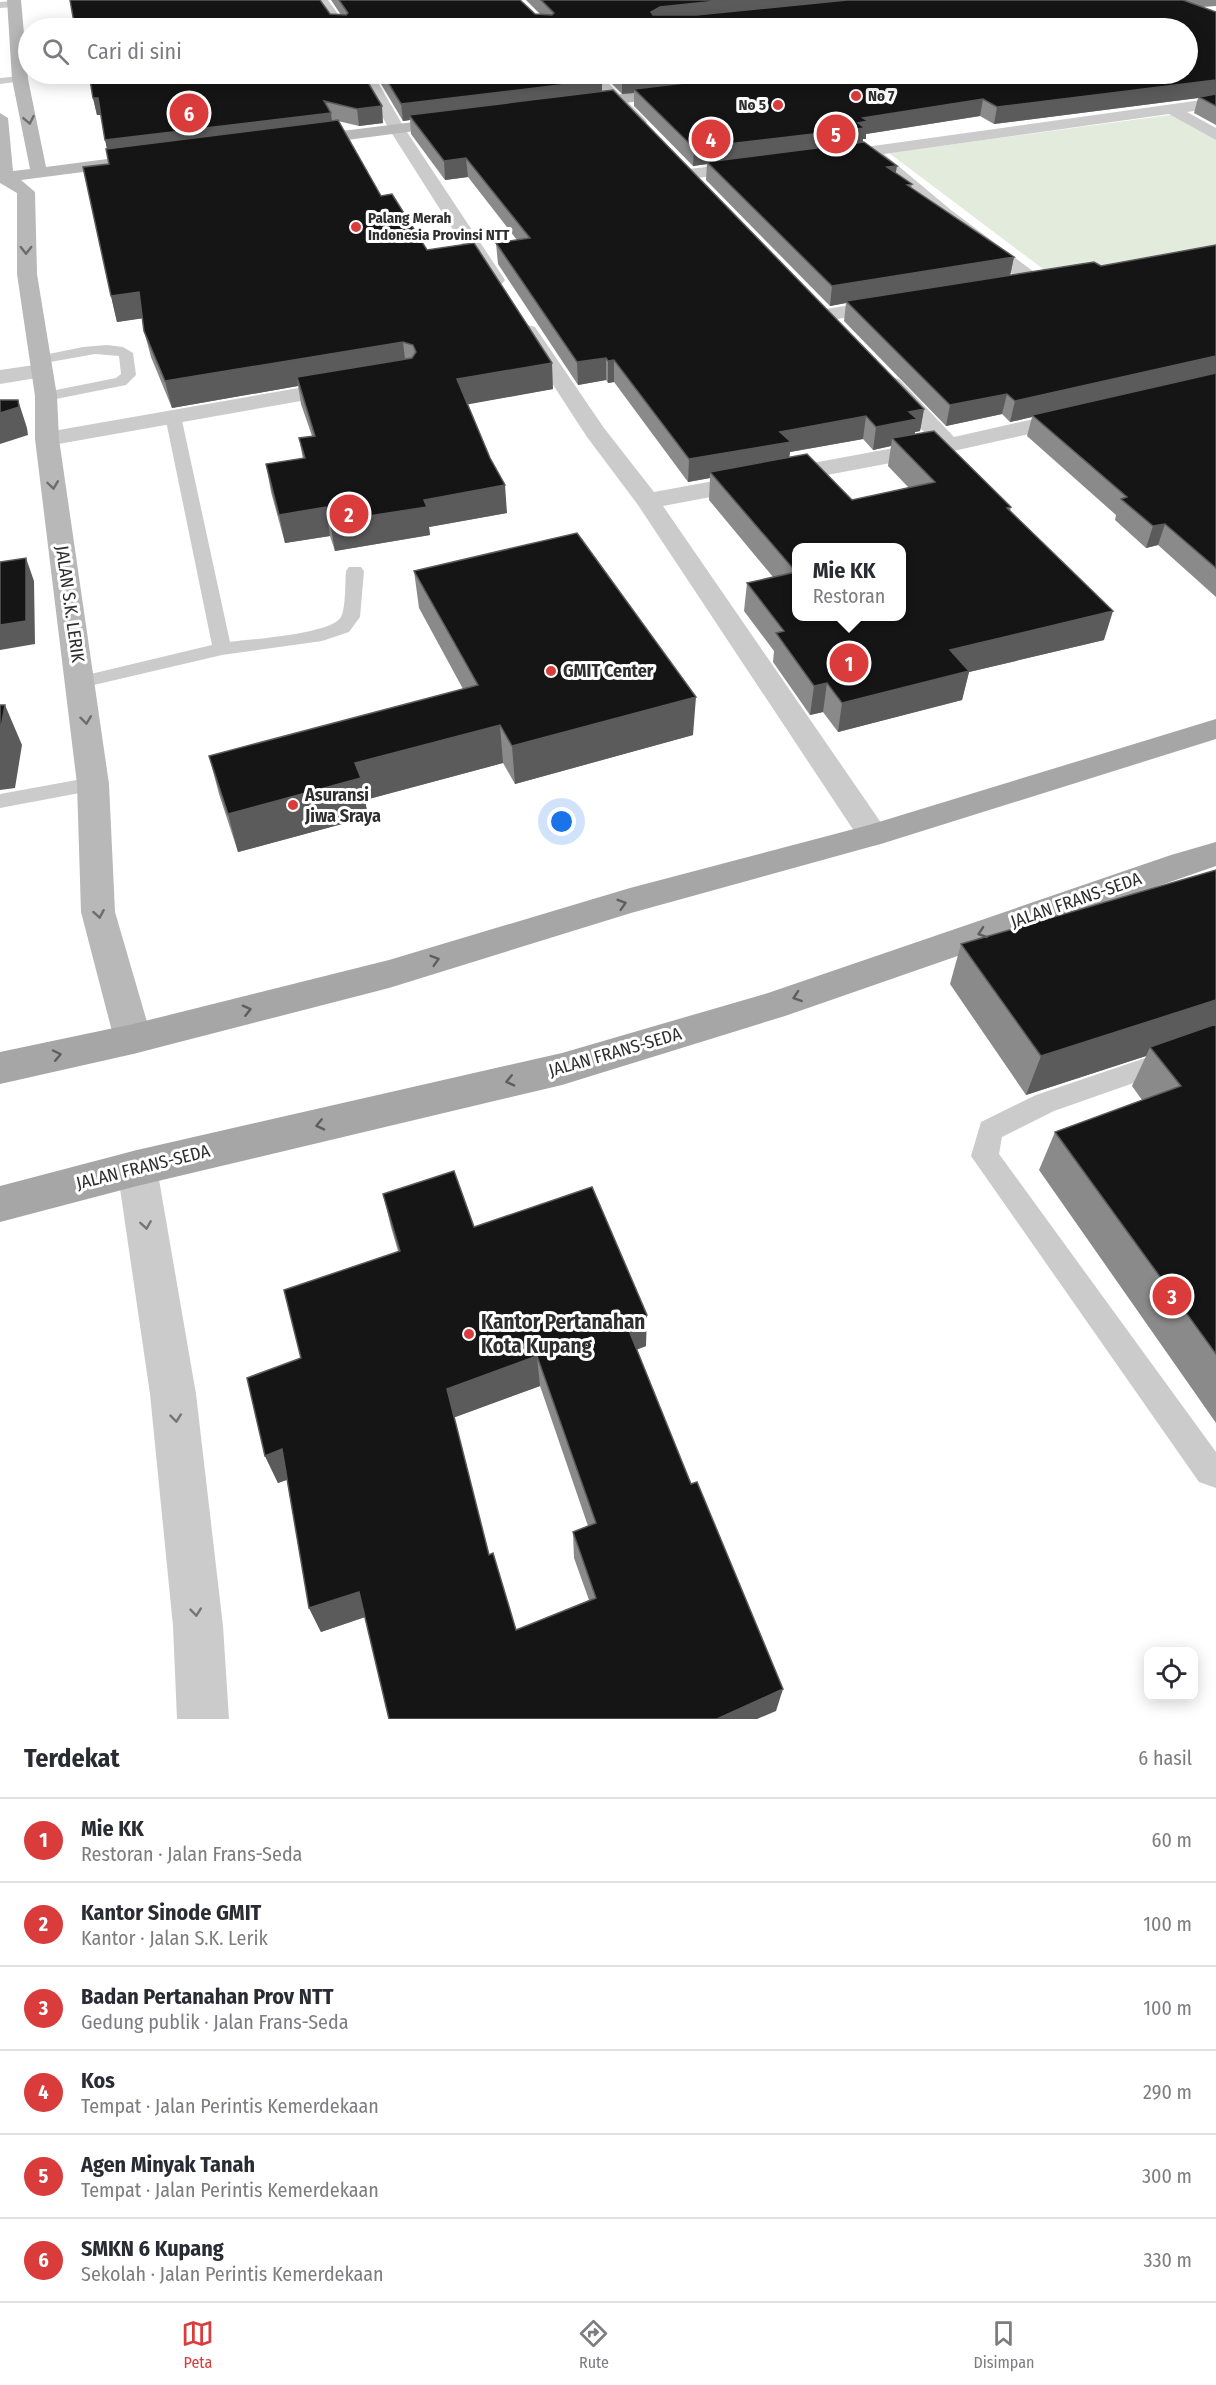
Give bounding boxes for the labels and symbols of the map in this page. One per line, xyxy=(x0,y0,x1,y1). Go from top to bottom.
place label: No 7 xyxy=(868,87,895,105)
marker: No 7 xyxy=(849,89,863,103)
pin: 6 xyxy=(170,90,208,136)
place label: No 5 xyxy=(739,96,766,114)
marker: No 5 xyxy=(771,98,785,112)
pin: 5 xyxy=(816,112,856,156)
one-way arrow xyxy=(22,115,35,125)
pin: 4 xyxy=(692,116,730,162)
place label: Palang Merah Indonesia Provinsi NTT xyxy=(368,209,510,244)
marker: Palang Merah Indonesia Provinsi NTT xyxy=(349,220,363,234)
one-way arrow xyxy=(20,246,33,255)
one-way arrow xyxy=(47,480,59,490)
pin: 2 xyxy=(330,492,368,536)
street label: JALAN S.K. LERIK xyxy=(51,544,89,664)
pin: 1 xyxy=(830,640,868,686)
place label: GMIT Center xyxy=(563,660,654,682)
marker: GMIT Center xyxy=(544,664,558,678)
one-way arrow xyxy=(79,715,91,724)
place label: Asuransi Jiwa Sraya xyxy=(304,784,381,827)
marker: Asuransi Jiwa Sraya xyxy=(286,798,300,812)
your location xyxy=(547,807,576,836)
street label: JALAN FRANS-SEDA xyxy=(1008,867,1145,933)
one-way arrow xyxy=(616,899,627,911)
one-way arrow xyxy=(92,909,105,919)
one-way arrow xyxy=(977,926,987,938)
one-way arrow xyxy=(429,955,440,967)
one-way arrow xyxy=(792,990,803,1002)
one-way arrow xyxy=(242,1005,252,1018)
street label: JALAN FRANS-SEDA xyxy=(546,1022,684,1081)
one-way arrow xyxy=(52,1050,62,1063)
one-way arrow xyxy=(505,1074,515,1087)
one-way arrow xyxy=(315,1118,325,1131)
street label: JALAN FRANS-SEDA xyxy=(74,1140,213,1194)
one-way arrow xyxy=(139,1220,152,1230)
pin: 3 xyxy=(1152,1274,1192,1318)
place label: Kantor Pertanahan Kota Kupang xyxy=(481,1309,645,1359)
marker: Kantor Pertanahan Kota Kupang xyxy=(462,1327,476,1341)
one-way arrow xyxy=(169,1414,181,1423)
one-way arrow xyxy=(190,1607,202,1617)

